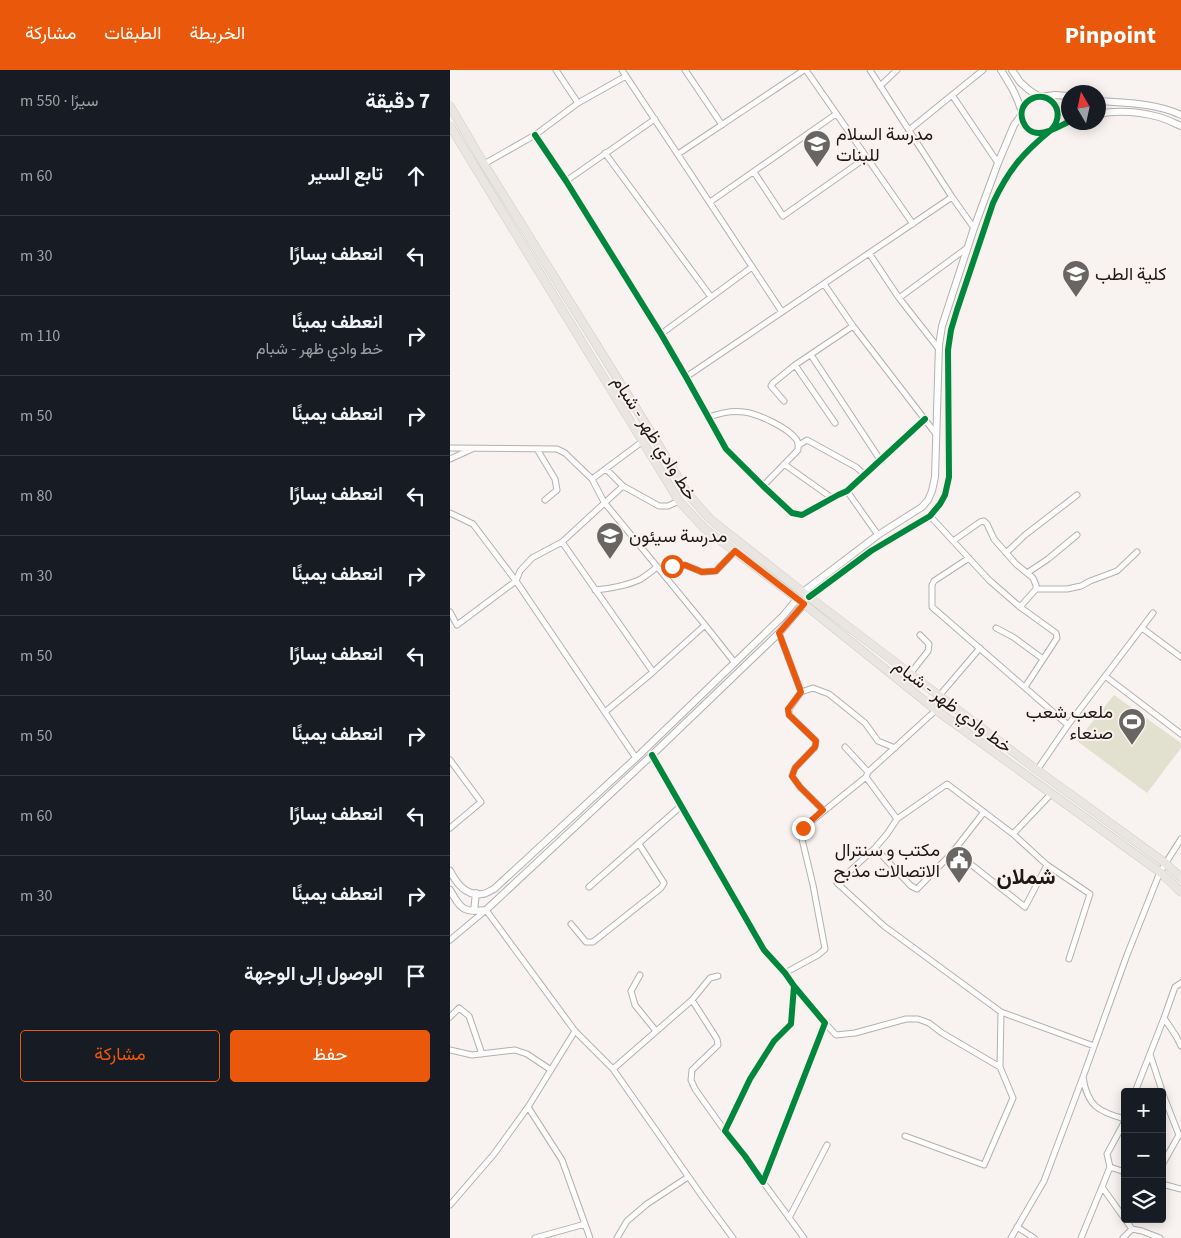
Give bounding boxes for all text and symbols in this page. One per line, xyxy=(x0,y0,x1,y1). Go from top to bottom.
text: Pinpoint xyxy=(1065,18,1156,53)
text: مشاركة xyxy=(25,21,76,46)
text: الطبقات xyxy=(104,21,161,46)
text: الخريطة xyxy=(189,21,245,46)
north arrow xyxy=(1061,85,1106,130)
text: 7 دقيقة xyxy=(365,86,430,116)
text: سيرًا · 550 m xyxy=(20,90,98,112)
place label: مدرسة السلام للبنات xyxy=(836,122,933,168)
school or university icon: مدرسة السلام للبنات xyxy=(802,129,832,168)
text: تابع السير xyxy=(308,161,383,188)
icon: ahead xyxy=(402,162,430,190)
text: 60 m xyxy=(20,165,52,187)
text: انعطف يسارًا xyxy=(289,241,383,268)
icon: left xyxy=(402,242,430,270)
text: 30 m xyxy=(20,245,52,267)
school or university icon: كلية الطب xyxy=(1061,259,1091,298)
place label: كلية الطب xyxy=(1095,262,1166,287)
text: انعطف يمينًا xyxy=(292,309,383,336)
icon: right xyxy=(402,322,430,350)
text: 110 m xyxy=(20,325,60,347)
text: خط وادي ظهر - شبام xyxy=(256,338,383,360)
street label: خط وادي ظهر - شبام xyxy=(604,371,703,506)
text: انعطف يمينًا xyxy=(292,401,383,428)
icon: right xyxy=(402,402,430,430)
text: 50 m xyxy=(20,405,52,427)
text: انعطف يسارًا xyxy=(289,481,383,508)
icon: left xyxy=(402,482,430,510)
text: 80 m xyxy=(20,485,52,507)
school or university icon: مدرسة سيئون xyxy=(595,521,625,560)
place label: مدرسة سيئون xyxy=(629,524,727,549)
route start xyxy=(661,555,684,578)
text: انعطف يمينًا xyxy=(292,561,383,588)
icon: right xyxy=(402,562,430,590)
text: 30 m xyxy=(20,565,52,587)
text: انعطف يسارًا xyxy=(289,641,383,668)
icon: left xyxy=(402,642,430,670)
text: 50 m xyxy=(20,645,52,667)
street label: خط وادي ظهر - شبام xyxy=(887,653,1017,761)
place label: ملعب شعب صنعاء xyxy=(1026,700,1113,746)
sports icon: ملعب شعب صنعاء xyxy=(1117,707,1147,746)
text: انعطف يمينًا xyxy=(292,721,383,748)
icon: right xyxy=(402,722,430,750)
text: 50 m xyxy=(20,725,52,747)
text: انعطف يسارًا xyxy=(289,801,383,828)
icon: left xyxy=(402,802,430,830)
text: 60 m xyxy=(20,805,52,827)
route end xyxy=(792,817,815,840)
place label: مكتب و سنترال الاتصالات مذبح xyxy=(833,838,940,884)
public building icon: مكتب و سنترال الاتصالات مذبح xyxy=(944,845,974,884)
district label: شملان xyxy=(997,861,1055,893)
text: انعطف يمينًا xyxy=(292,881,383,908)
icon: right xyxy=(402,882,430,910)
text: 30 m xyxy=(20,885,52,907)
text: الوصول إلى الوجهة xyxy=(244,961,383,988)
icon: arrive xyxy=(402,962,430,990)
button: مشاركة xyxy=(20,1030,220,1082)
button: حفظ xyxy=(230,1030,430,1082)
map controls xyxy=(1121,1088,1166,1223)
button: + xyxy=(1121,1088,1166,1133)
button: − xyxy=(1121,1133,1166,1178)
button: layers xyxy=(1121,1178,1166,1223)

